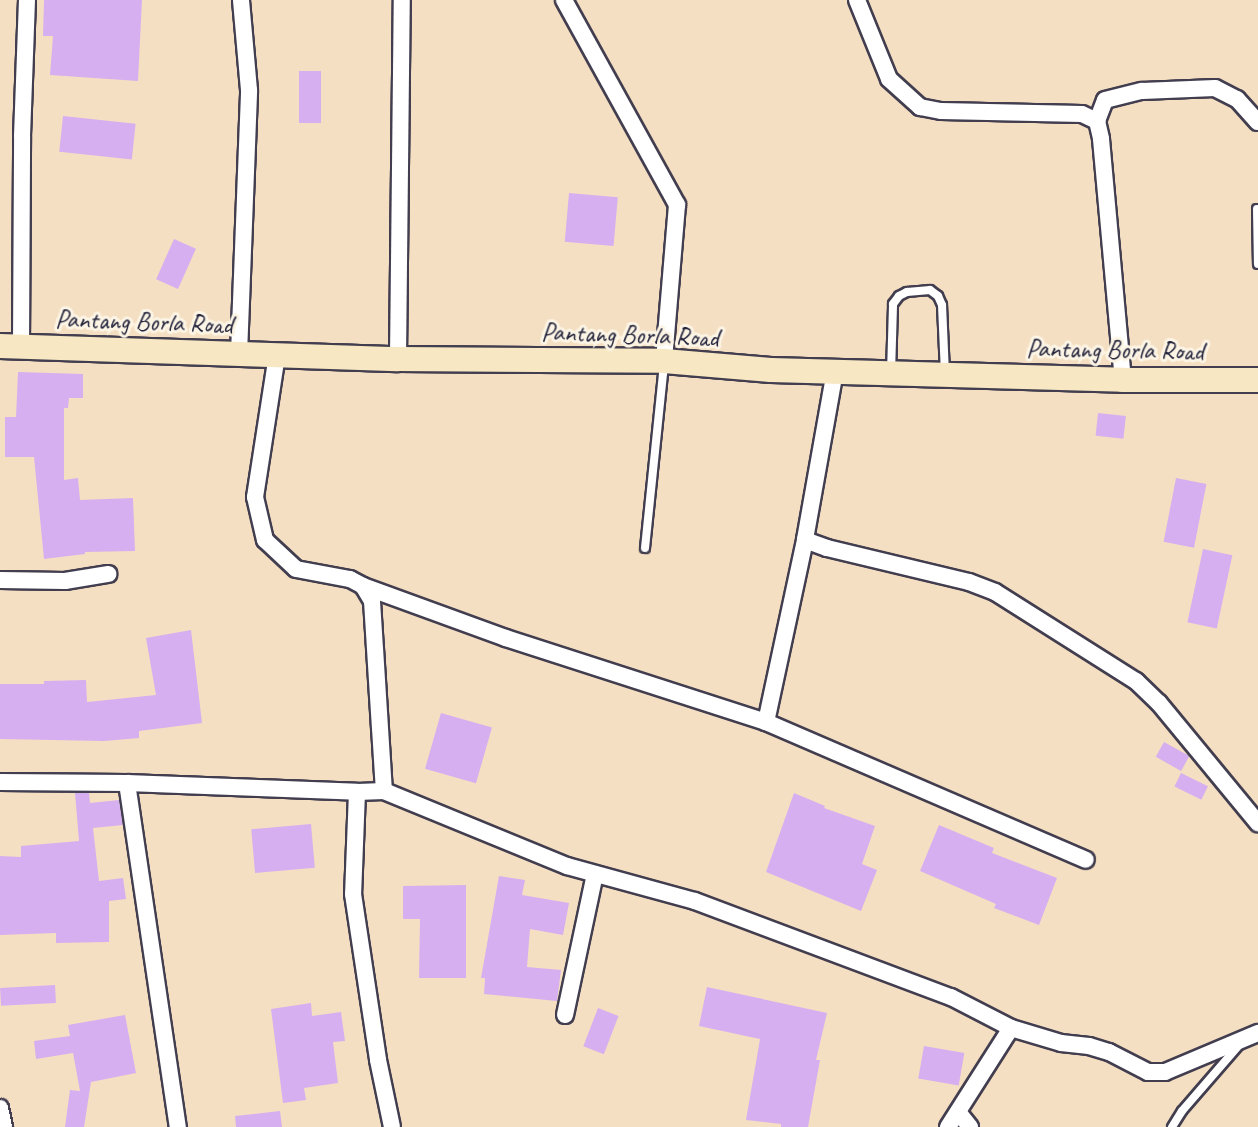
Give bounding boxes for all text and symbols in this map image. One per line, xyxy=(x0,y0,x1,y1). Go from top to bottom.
street label: Pantang Borla Road xyxy=(55,303,233,341)
street label: Pantang Borla Road xyxy=(541,316,719,354)
street label: Pantang Borla Road xyxy=(1026,333,1204,367)

